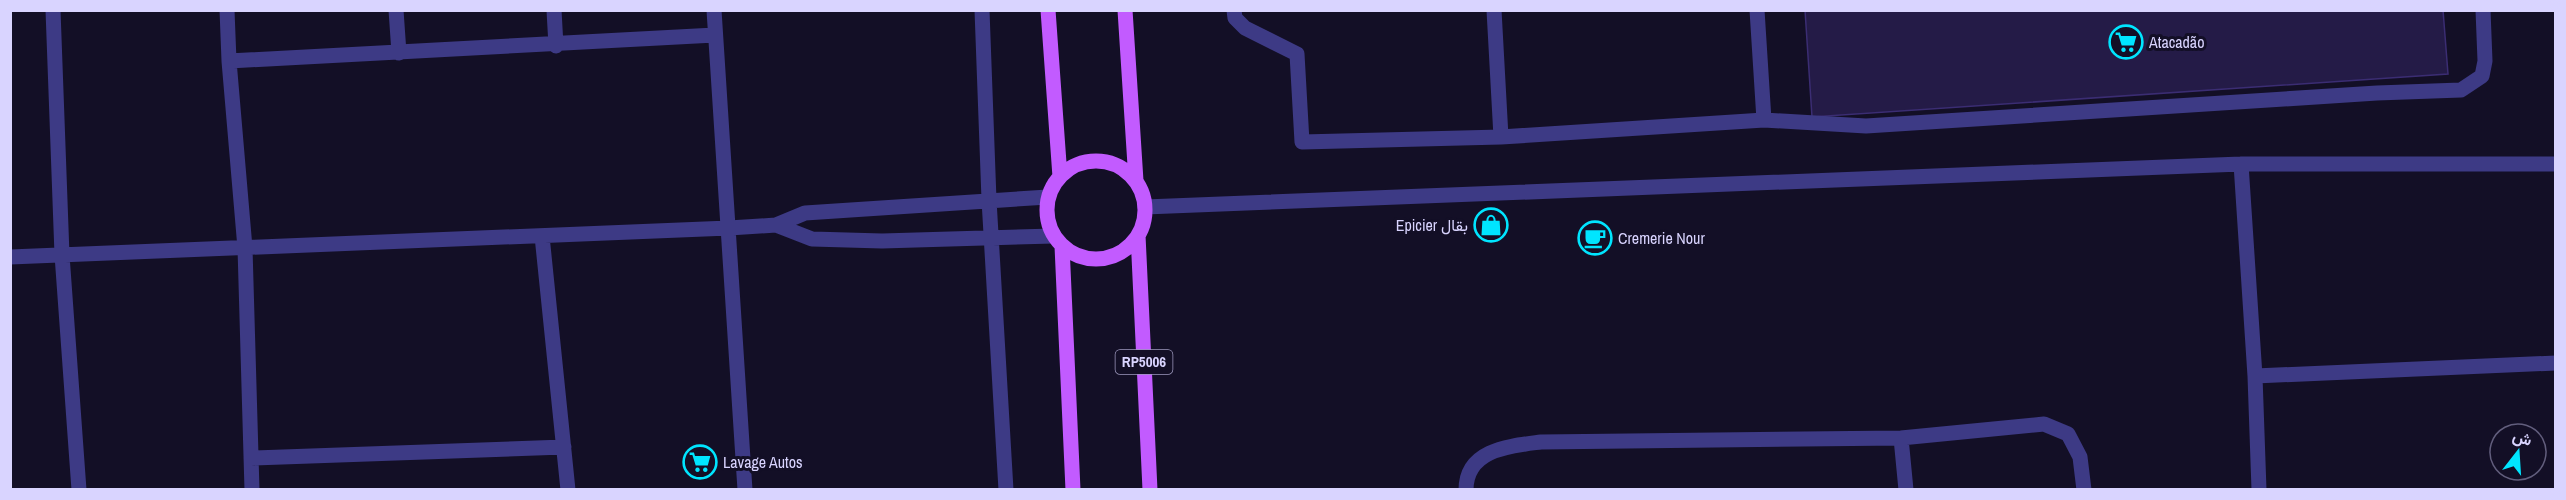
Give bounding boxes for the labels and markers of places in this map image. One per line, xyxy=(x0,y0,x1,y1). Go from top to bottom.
supermarket icon: Atacadão xyxy=(2108,24,2144,60)
place label: Atacadão xyxy=(2148,31,2204,53)
shop icon: Epicier بقال xyxy=(1473,207,1509,243)
place label: Epicier بقال xyxy=(1396,214,1468,236)
cafe icon: Cremerie Nour xyxy=(1577,220,1613,256)
place label: Cremerie Nour xyxy=(1618,227,1705,249)
supermarket icon: Lavage Autos xyxy=(682,444,718,480)
place label: Lavage Autos xyxy=(723,451,803,473)

